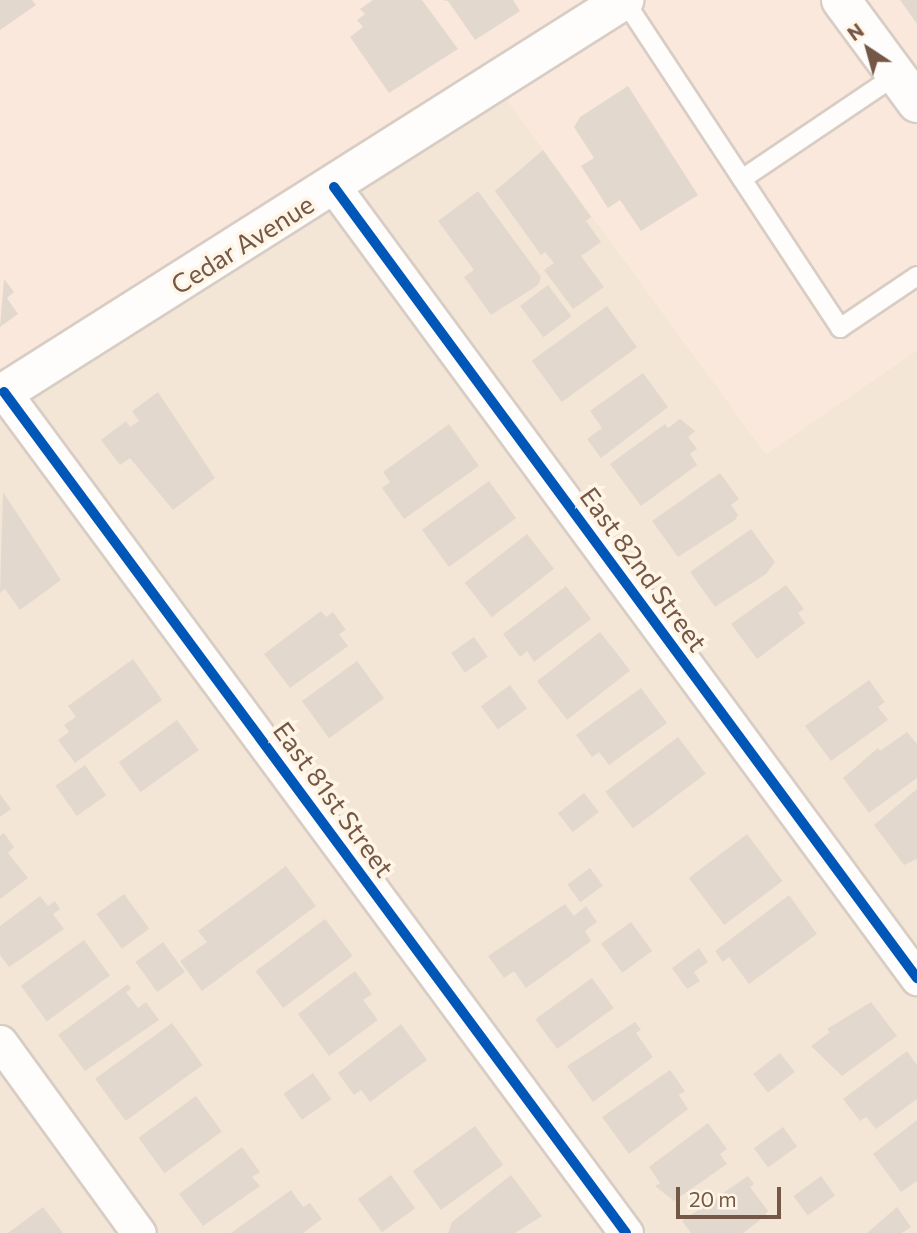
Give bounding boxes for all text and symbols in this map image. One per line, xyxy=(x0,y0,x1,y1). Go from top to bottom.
north arrow xyxy=(833,14,903,84)
text: N xyxy=(843,18,868,45)
street label: Cedar Avenue xyxy=(165,188,319,300)
street label: East 82nd Street xyxy=(574,481,714,657)
street label: East 81st Street xyxy=(267,715,401,883)
scale bar xyxy=(679,1174,784,1218)
text: 20 m xyxy=(689,1186,737,1211)

